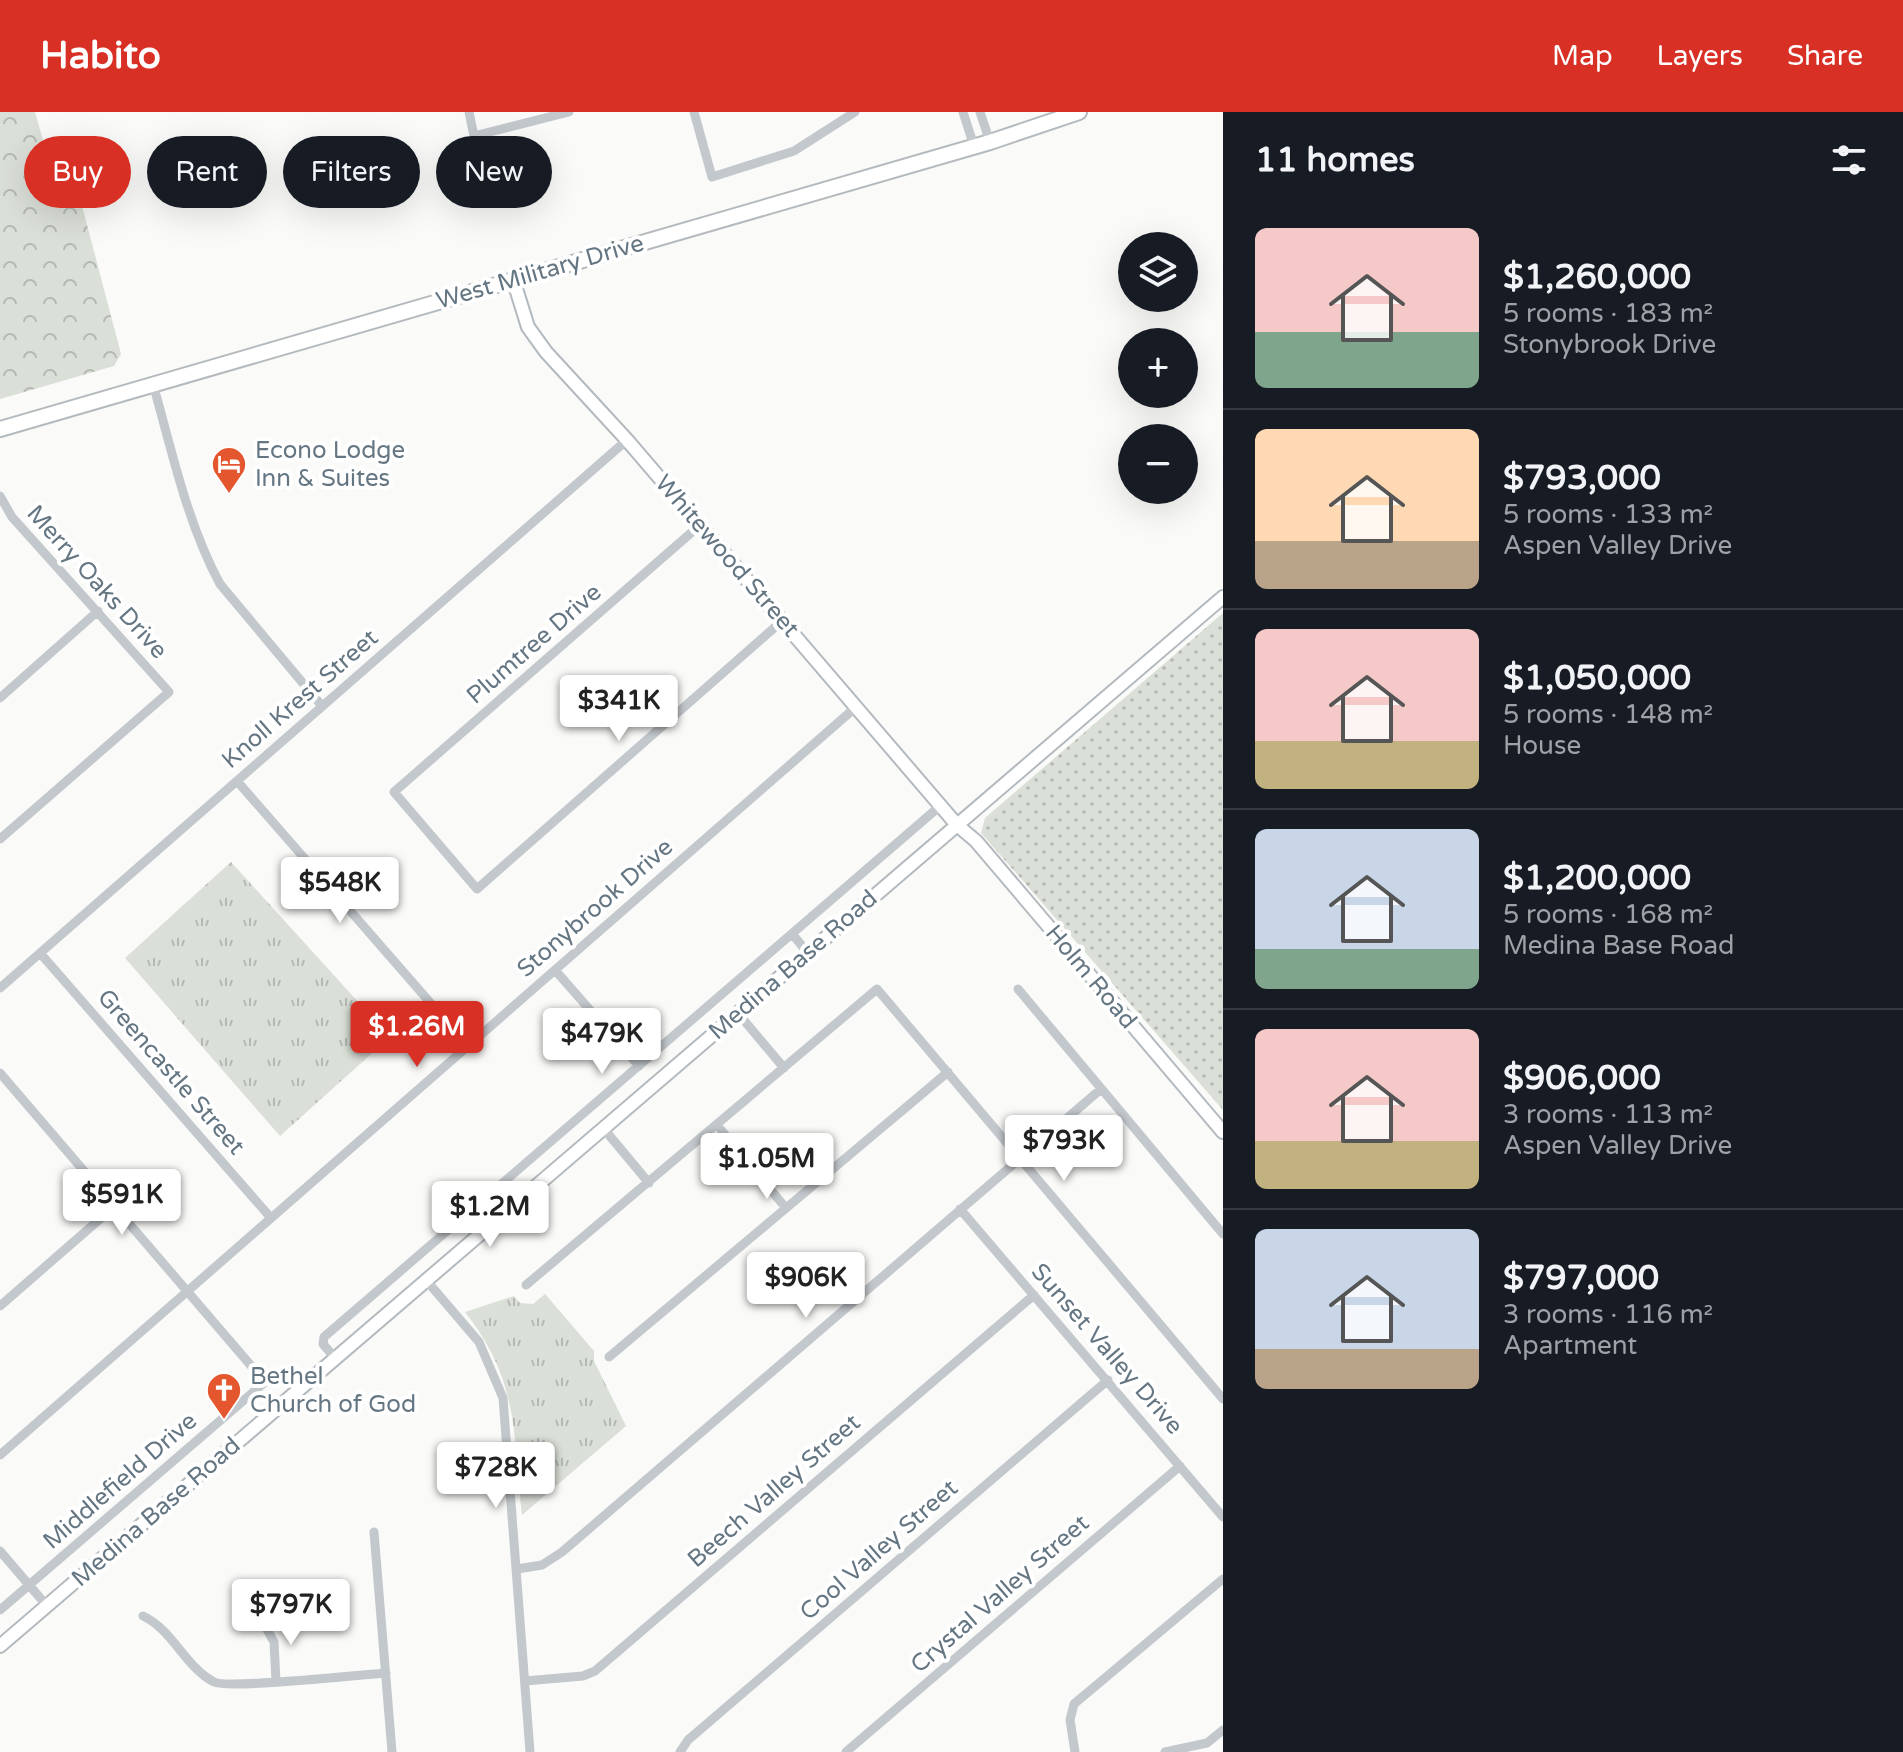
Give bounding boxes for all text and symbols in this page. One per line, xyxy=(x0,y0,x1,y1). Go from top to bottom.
text: Habito xyxy=(40,33,161,79)
text: Map xyxy=(1552,39,1613,73)
text: Layers xyxy=(1657,39,1743,73)
text: Share xyxy=(1787,39,1863,73)
chip: Buy xyxy=(24,136,131,208)
chip: Rent xyxy=(147,136,267,208)
chip: Filters xyxy=(283,136,420,208)
chip: New xyxy=(436,136,552,208)
icon: filters xyxy=(1827,138,1871,182)
text: 11 homes xyxy=(1255,140,1415,181)
street label: West Military Drive xyxy=(433,228,647,316)
map controls xyxy=(1118,232,1198,504)
button: layers xyxy=(1118,232,1198,312)
text: $1,260,000 xyxy=(1503,257,1691,298)
icon: home xyxy=(1319,260,1415,356)
text: 5 rooms · 183 m² xyxy=(1503,298,1713,329)
button: + xyxy=(1118,328,1198,408)
text: Stonybrook Drive xyxy=(1503,329,1716,360)
button: − xyxy=(1118,424,1198,504)
place label: Econo Lodge Inn & Suites xyxy=(255,436,405,493)
hotel icon: Econo Lodge Inn & Suites xyxy=(210,445,248,495)
text: $793,000 xyxy=(1503,458,1661,499)
icon: home xyxy=(1319,461,1415,557)
street label: Whitewood Street xyxy=(649,469,805,643)
street label: Merry Oaks Drive xyxy=(20,499,174,665)
text: 5 rooms · 133 m² xyxy=(1503,499,1713,530)
text: Aspen Valley Drive xyxy=(1503,530,1732,561)
street label: Plumtree Drive xyxy=(461,578,607,710)
street label: Knoll Krest Street xyxy=(216,623,384,775)
text: $1,050,000 xyxy=(1503,658,1691,699)
icon: home xyxy=(1319,661,1415,757)
pin: $341K xyxy=(563,675,675,743)
text: $341K xyxy=(578,685,660,716)
text: 5 rooms · 148 m² xyxy=(1503,699,1713,730)
text: House xyxy=(1503,730,1581,761)
street label: Stonybrook Drive xyxy=(511,833,679,983)
pin: $548K xyxy=(284,857,396,925)
text: $1,200,000 xyxy=(1503,858,1691,899)
icon: home xyxy=(1319,861,1415,957)
text: $548K xyxy=(299,867,381,898)
street label: Medina Base Road xyxy=(703,884,883,1046)
text: 5 rooms · 168 m² xyxy=(1503,899,1713,930)
street label: Holm Road xyxy=(1039,919,1143,1035)
text: Medina Base Road xyxy=(1503,930,1734,961)
street label: Greencastle Street xyxy=(91,983,251,1161)
pin: $1.26M xyxy=(352,1001,482,1069)
pin: $479K xyxy=(546,1008,658,1076)
text: $1.26M xyxy=(369,1011,465,1042)
text: $479K xyxy=(561,1018,643,1049)
text: $906,000 xyxy=(1503,1058,1661,1099)
icon: home xyxy=(1319,1061,1415,1157)
text: 3 rooms · 113 m² xyxy=(1503,1099,1713,1130)
pin: $793K xyxy=(1008,1115,1120,1183)
text: $793K xyxy=(1023,1125,1105,1156)
text: Aspen Valley Drive xyxy=(1503,1130,1732,1161)
pin: $1.05M xyxy=(702,1133,832,1201)
text: $1.05M xyxy=(719,1143,815,1174)
pin: $591K xyxy=(66,1169,178,1237)
text: $591K xyxy=(81,1179,163,1210)
pin: $1.2M xyxy=(434,1181,546,1249)
text: $1.2M xyxy=(450,1191,530,1222)
pin: $906K xyxy=(750,1252,862,1320)
street label: Sunset Valley Drive xyxy=(1025,1258,1189,1440)
text: $797,000 xyxy=(1503,1258,1659,1299)
icon: home xyxy=(1319,1261,1415,1357)
text: $906K xyxy=(765,1262,847,1293)
text: 3 rooms · 116 m² xyxy=(1503,1299,1713,1330)
text: Apartment xyxy=(1503,1330,1637,1361)
place label: Bethel Church of God xyxy=(250,1362,416,1419)
church icon: Bethel Church of God xyxy=(205,1371,243,1421)
street label: Middlefield Drive xyxy=(37,1406,203,1556)
street label: Beech Valley Street xyxy=(682,1408,866,1574)
street label: Medina Base Road xyxy=(66,1431,246,1593)
pin: $728K xyxy=(440,1442,552,1510)
text: $728K xyxy=(455,1452,537,1483)
street label: Cool Valley Street xyxy=(794,1474,964,1626)
street label: Crystal Valley Street xyxy=(905,1509,1095,1679)
pin: $797K xyxy=(235,1579,347,1647)
text: $797K xyxy=(250,1589,332,1620)

